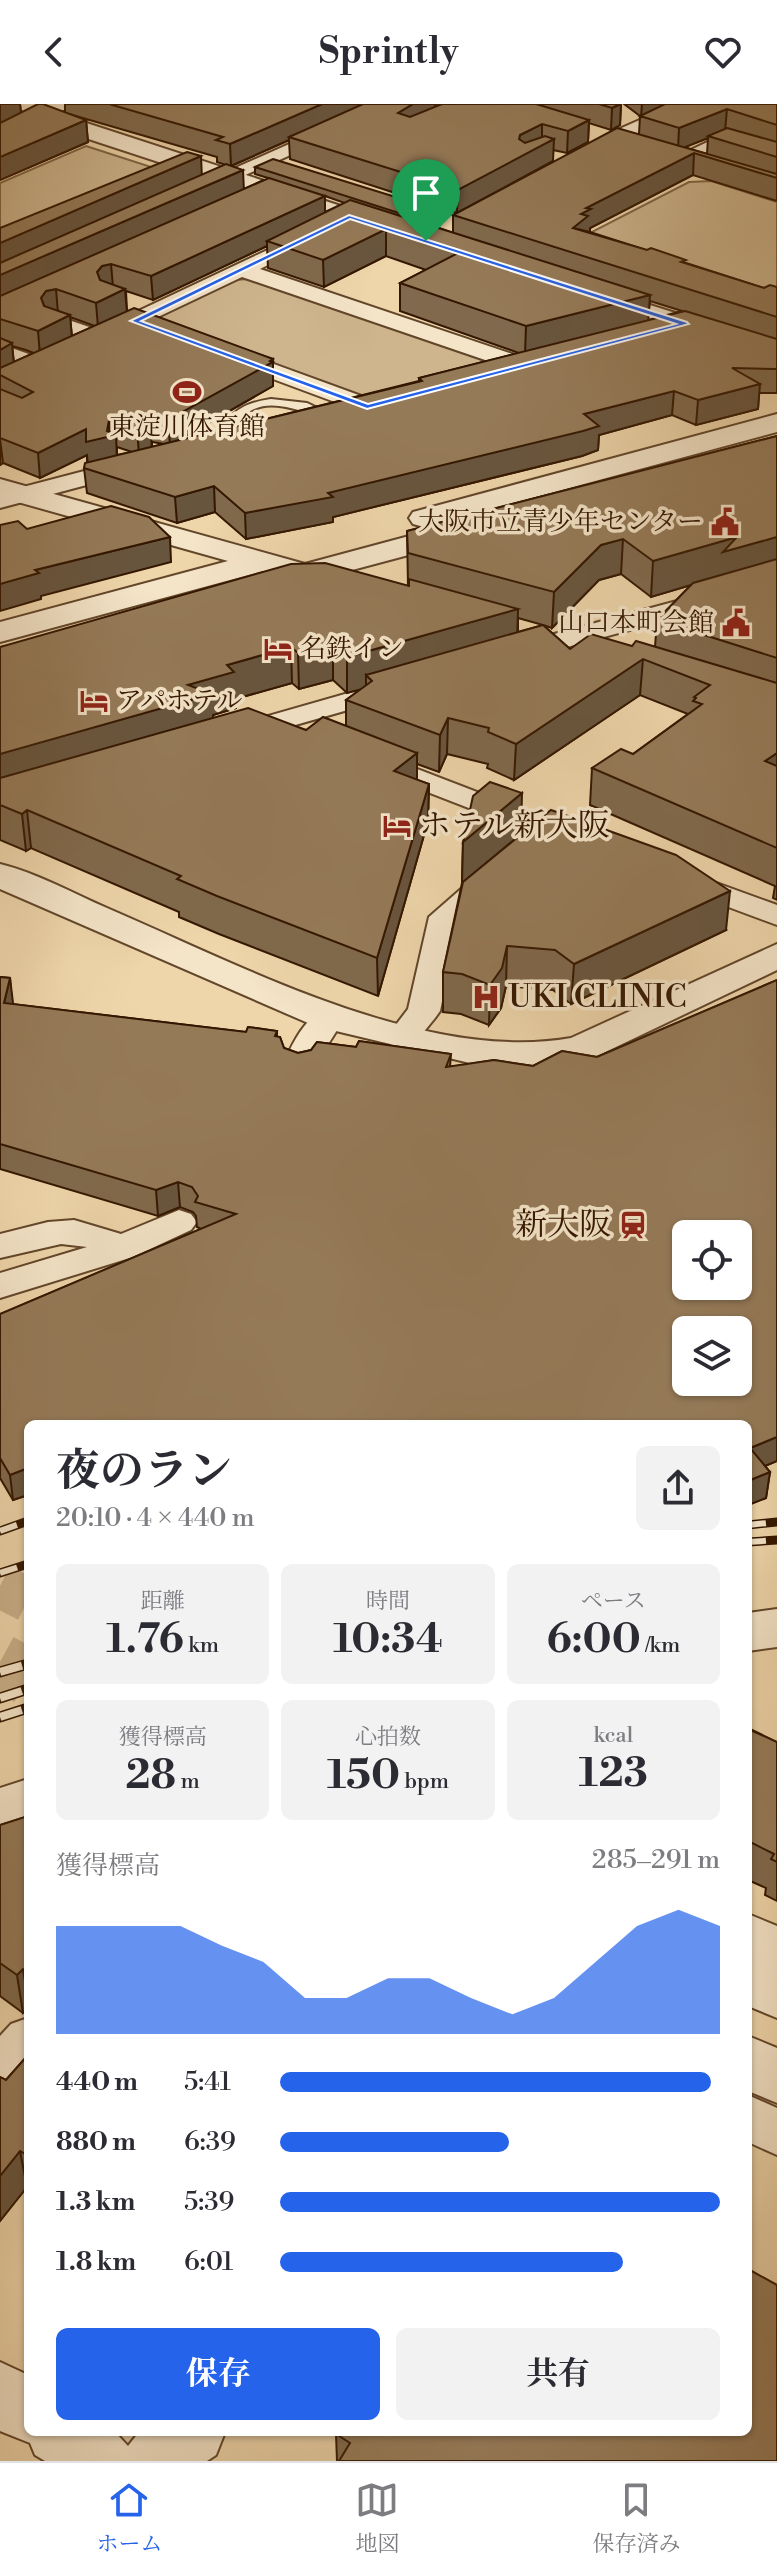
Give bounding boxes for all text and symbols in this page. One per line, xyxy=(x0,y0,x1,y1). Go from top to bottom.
icon: back xyxy=(32,30,76,74)
text: Sprintly xyxy=(319,30,458,75)
icon: heart xyxy=(701,30,745,74)
pin xyxy=(392,159,460,241)
icon: arrive xyxy=(404,171,448,215)
sports icon: 東淀川体育館 xyxy=(172,377,202,407)
place label: 東淀川体育館 xyxy=(109,411,265,443)
place label: 大阪市立青少年センター xyxy=(418,506,703,538)
public building icon: 大阪市立青少年センター xyxy=(710,507,740,537)
place label: 山口本町会館 xyxy=(558,607,714,639)
public building icon: 山口本町会館 xyxy=(721,608,751,638)
place label: 名鉄イン xyxy=(300,633,404,665)
hotel icon: 名鉄イン xyxy=(263,634,293,664)
place label: アパホテル xyxy=(116,685,243,717)
hotel icon: アパホテル xyxy=(79,686,109,716)
place label: ホテル新大阪 xyxy=(419,806,609,846)
hotel icon: ホテル新大阪 xyxy=(382,811,412,841)
place label: UKI CLINIC xyxy=(508,977,687,1017)
hospital icon: UKI CLINIC xyxy=(471,982,501,1012)
place label: 新大阪 xyxy=(515,1205,611,1245)
station icon: 新大阪 xyxy=(618,1210,648,1240)
map controls xyxy=(672,1220,752,1396)
button: locate xyxy=(672,1220,752,1300)
button: layers xyxy=(672,1316,752,1396)
text: 夜のラン xyxy=(56,1444,232,1499)
button: share xyxy=(636,1446,720,1530)
text: 20:10 · 4 × 440 m xyxy=(56,1502,255,1534)
text: 距離 xyxy=(141,1588,185,1615)
text: 時間 xyxy=(366,1588,410,1615)
text: ペース xyxy=(581,1588,646,1615)
text: 1.76 xyxy=(106,1615,184,1665)
text: 10:34 xyxy=(333,1615,443,1665)
text: 6:00 xyxy=(546,1615,641,1665)
text: km xyxy=(184,1632,219,1659)
text: /km xyxy=(641,1632,680,1659)
text: kcal xyxy=(593,1722,633,1749)
text: 獲得標高 xyxy=(119,1724,207,1751)
text: 心拍数 xyxy=(355,1724,421,1751)
text: 123 xyxy=(579,1749,648,1799)
text: 28 xyxy=(126,1751,176,1801)
text: 150 xyxy=(327,1751,400,1801)
text: m xyxy=(176,1768,200,1795)
text: bpm xyxy=(400,1768,449,1795)
text: 285–291 m xyxy=(592,1844,720,1876)
text: 獲得標高 xyxy=(56,1850,160,1882)
text: 440 m xyxy=(56,2066,138,2098)
text: 5:41 xyxy=(184,2066,231,2098)
text: 880 m xyxy=(56,2126,136,2158)
text: 6:39 xyxy=(184,2126,236,2158)
text: 1.3 km xyxy=(56,2186,135,2218)
text: 5:39 xyxy=(184,2186,234,2218)
text: 1.8 km xyxy=(56,2246,136,2278)
text: 6:01 xyxy=(184,2246,233,2278)
button: 保存 xyxy=(56,2328,380,2420)
button: 共有 xyxy=(396,2328,720,2420)
tab: ホーム xyxy=(96,2478,163,2558)
tab: 地図 xyxy=(355,2478,400,2558)
tab: 保存済み xyxy=(592,2478,681,2558)

